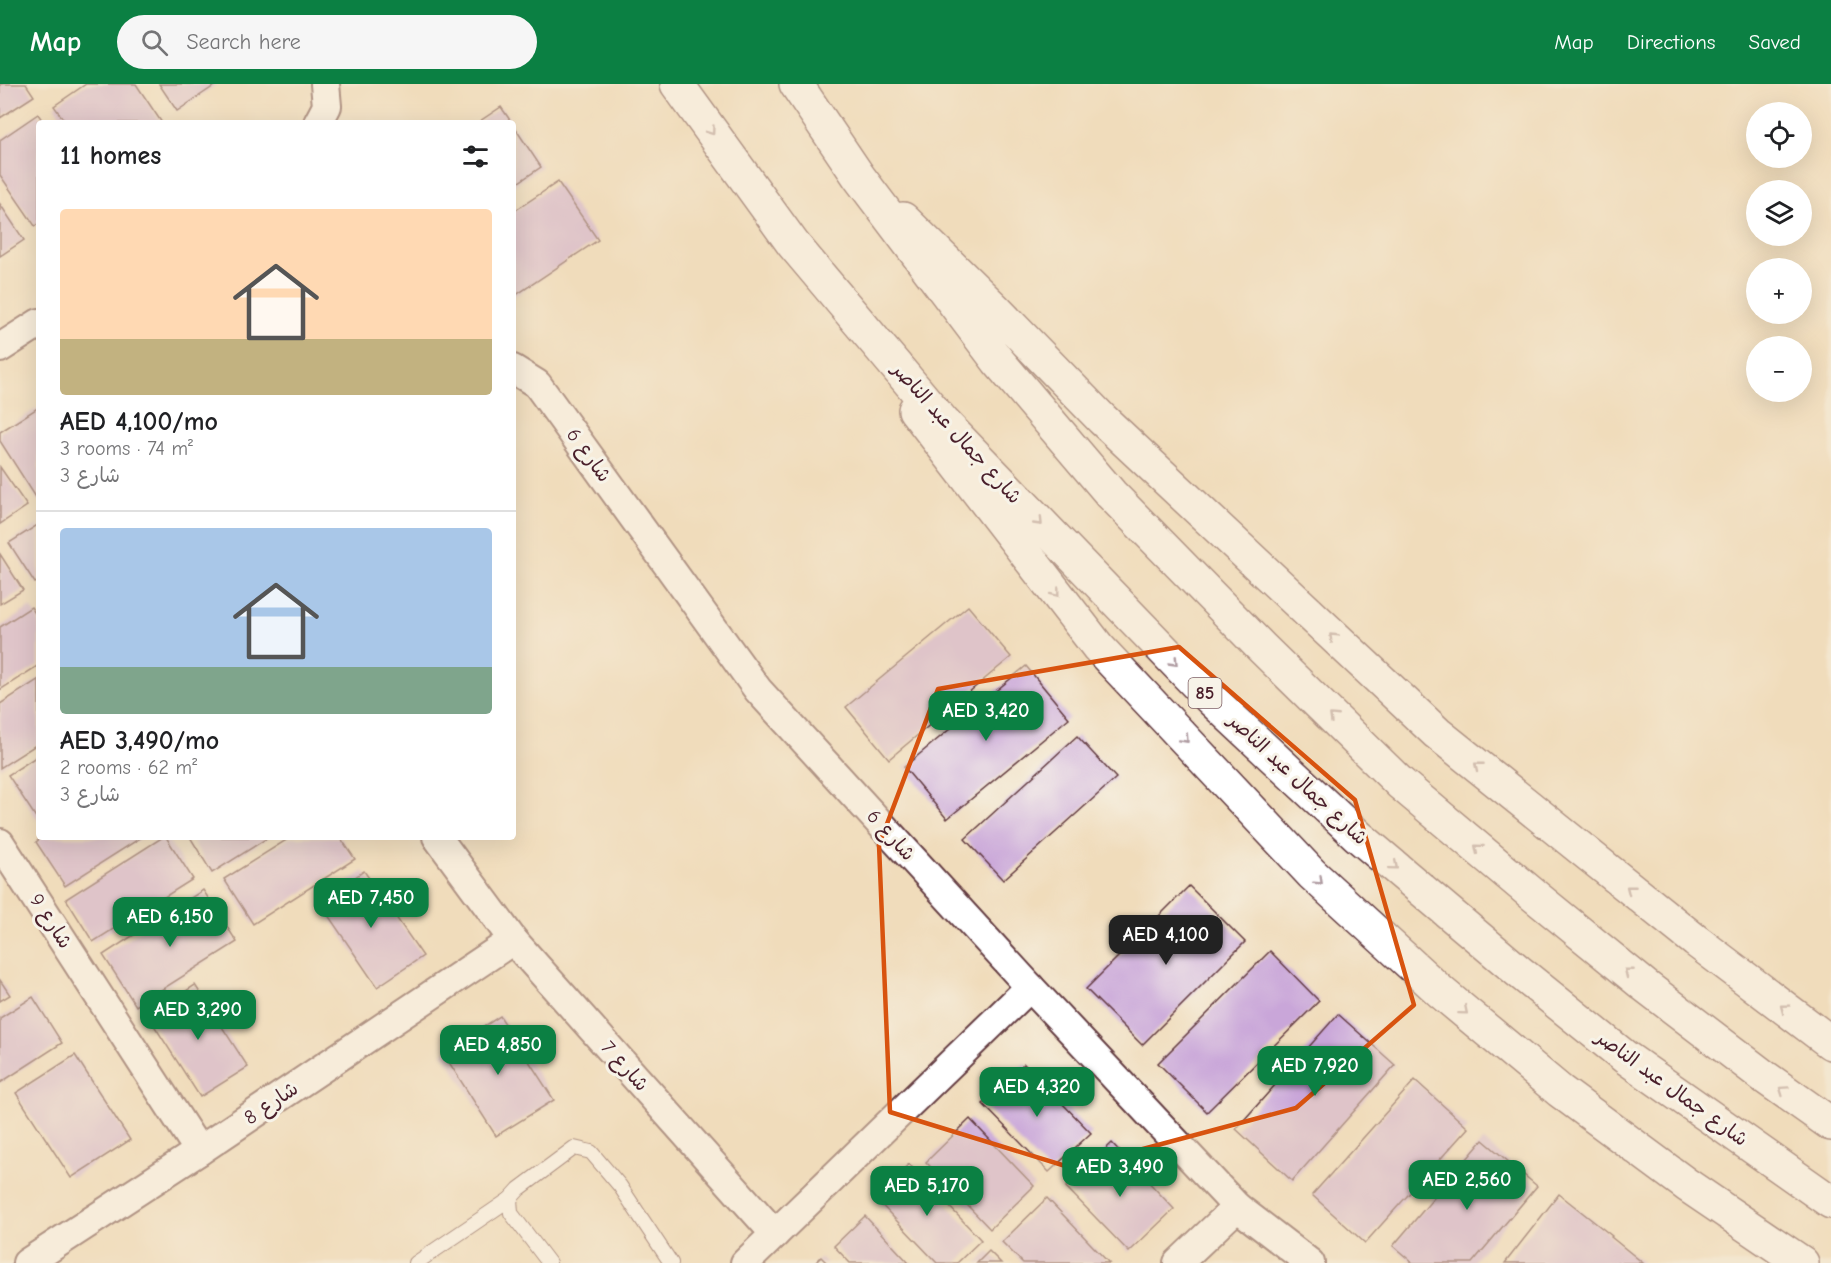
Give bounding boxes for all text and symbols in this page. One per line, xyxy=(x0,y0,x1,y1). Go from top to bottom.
search box xyxy=(117,15,537,69)
text: Map xyxy=(30,26,81,58)
icon: search xyxy=(138,26,171,59)
text: Search here xyxy=(186,29,301,55)
text: Map xyxy=(1554,30,1594,54)
text: Directions xyxy=(1627,30,1716,54)
text: Saved xyxy=(1749,30,1801,54)
map controls xyxy=(1746,102,1812,402)
button: locate xyxy=(1746,102,1812,168)
one-way arrow xyxy=(704,125,715,136)
icon: filters xyxy=(459,140,492,173)
text: 11 homes xyxy=(60,141,161,171)
button: layers xyxy=(1746,180,1812,246)
icon: home xyxy=(222,248,330,356)
button: + xyxy=(1746,258,1812,324)
button: − xyxy=(1746,336,1812,402)
street label: شارع جمال عبد الناصر xyxy=(885,356,1026,510)
text: AED 4,100/mo xyxy=(60,407,218,437)
street label: شارع 6 xyxy=(560,424,616,488)
text: 3 rooms · 74 m² xyxy=(60,437,193,460)
text: شارع 3 xyxy=(60,464,120,487)
one-way arrow xyxy=(1031,514,1042,525)
icon: home xyxy=(222,567,330,675)
one-way arrow xyxy=(1049,586,1060,597)
one-way arrow xyxy=(1329,633,1340,644)
one-way arrow xyxy=(1167,654,1178,665)
road number: 85 xyxy=(1188,678,1222,708)
pin: AED 3,420 xyxy=(917,691,1055,742)
text: AED 3,420 xyxy=(943,699,1029,722)
street label: شارع جمال عبد الناصر xyxy=(1221,707,1372,851)
one-way arrow xyxy=(1330,714,1341,725)
text: AED 3,490/mo xyxy=(60,726,219,756)
one-way arrow xyxy=(1178,732,1189,743)
text: 2 rooms · 62 m² xyxy=(60,756,197,779)
one-way arrow xyxy=(1474,763,1485,774)
text: شارع 3 xyxy=(60,783,120,806)
street label: شارع 6 xyxy=(861,805,920,867)
one-way arrow xyxy=(1474,845,1485,856)
one-way arrow xyxy=(1387,859,1398,870)
one-way arrow xyxy=(1311,873,1322,884)
pin: AED 7,450 xyxy=(302,878,440,929)
text: AED 7,450 xyxy=(328,886,414,909)
one-way arrow xyxy=(1625,886,1636,897)
street label: شارع 9 xyxy=(23,889,77,954)
pin: AED 6,150 xyxy=(101,897,239,948)
text: AED 6,150 xyxy=(127,905,213,928)
pin: AED 4,100 xyxy=(1097,915,1235,966)
text: AED 4,100 xyxy=(1123,923,1209,946)
one-way arrow xyxy=(1624,969,1635,980)
pin: AED 3,290 xyxy=(129,990,267,1041)
text: AED 3,290 xyxy=(154,998,242,1021)
one-way arrow xyxy=(1457,1004,1468,1015)
one-way arrow xyxy=(1780,1004,1791,1015)
street label: شارع جمال عبد الناصر xyxy=(1589,1024,1752,1152)
pin: AED 4,850 xyxy=(429,1025,567,1076)
text: AED 4,850 xyxy=(454,1033,542,1056)
street label: شارع 7 xyxy=(595,1036,653,1097)
pin: AED 7,920 xyxy=(1246,1046,1384,1097)
text: AED 7,920 xyxy=(1271,1054,1359,1077)
pin: AED 4,320 xyxy=(968,1067,1106,1118)
text: AED 4,320 xyxy=(994,1075,1080,1098)
street label: شارع 8 xyxy=(240,1077,304,1131)
one-way arrow xyxy=(1779,1087,1790,1098)
pin: AED 3,490 xyxy=(1051,1147,1189,1198)
text: AED 3,490 xyxy=(1076,1155,1164,1178)
pin: AED 2,560 xyxy=(1398,1160,1536,1211)
pin: AED 5,170 xyxy=(858,1166,996,1217)
text: AED 2,560 xyxy=(1423,1168,1511,1191)
text: AED 5,170 xyxy=(884,1174,970,1197)

